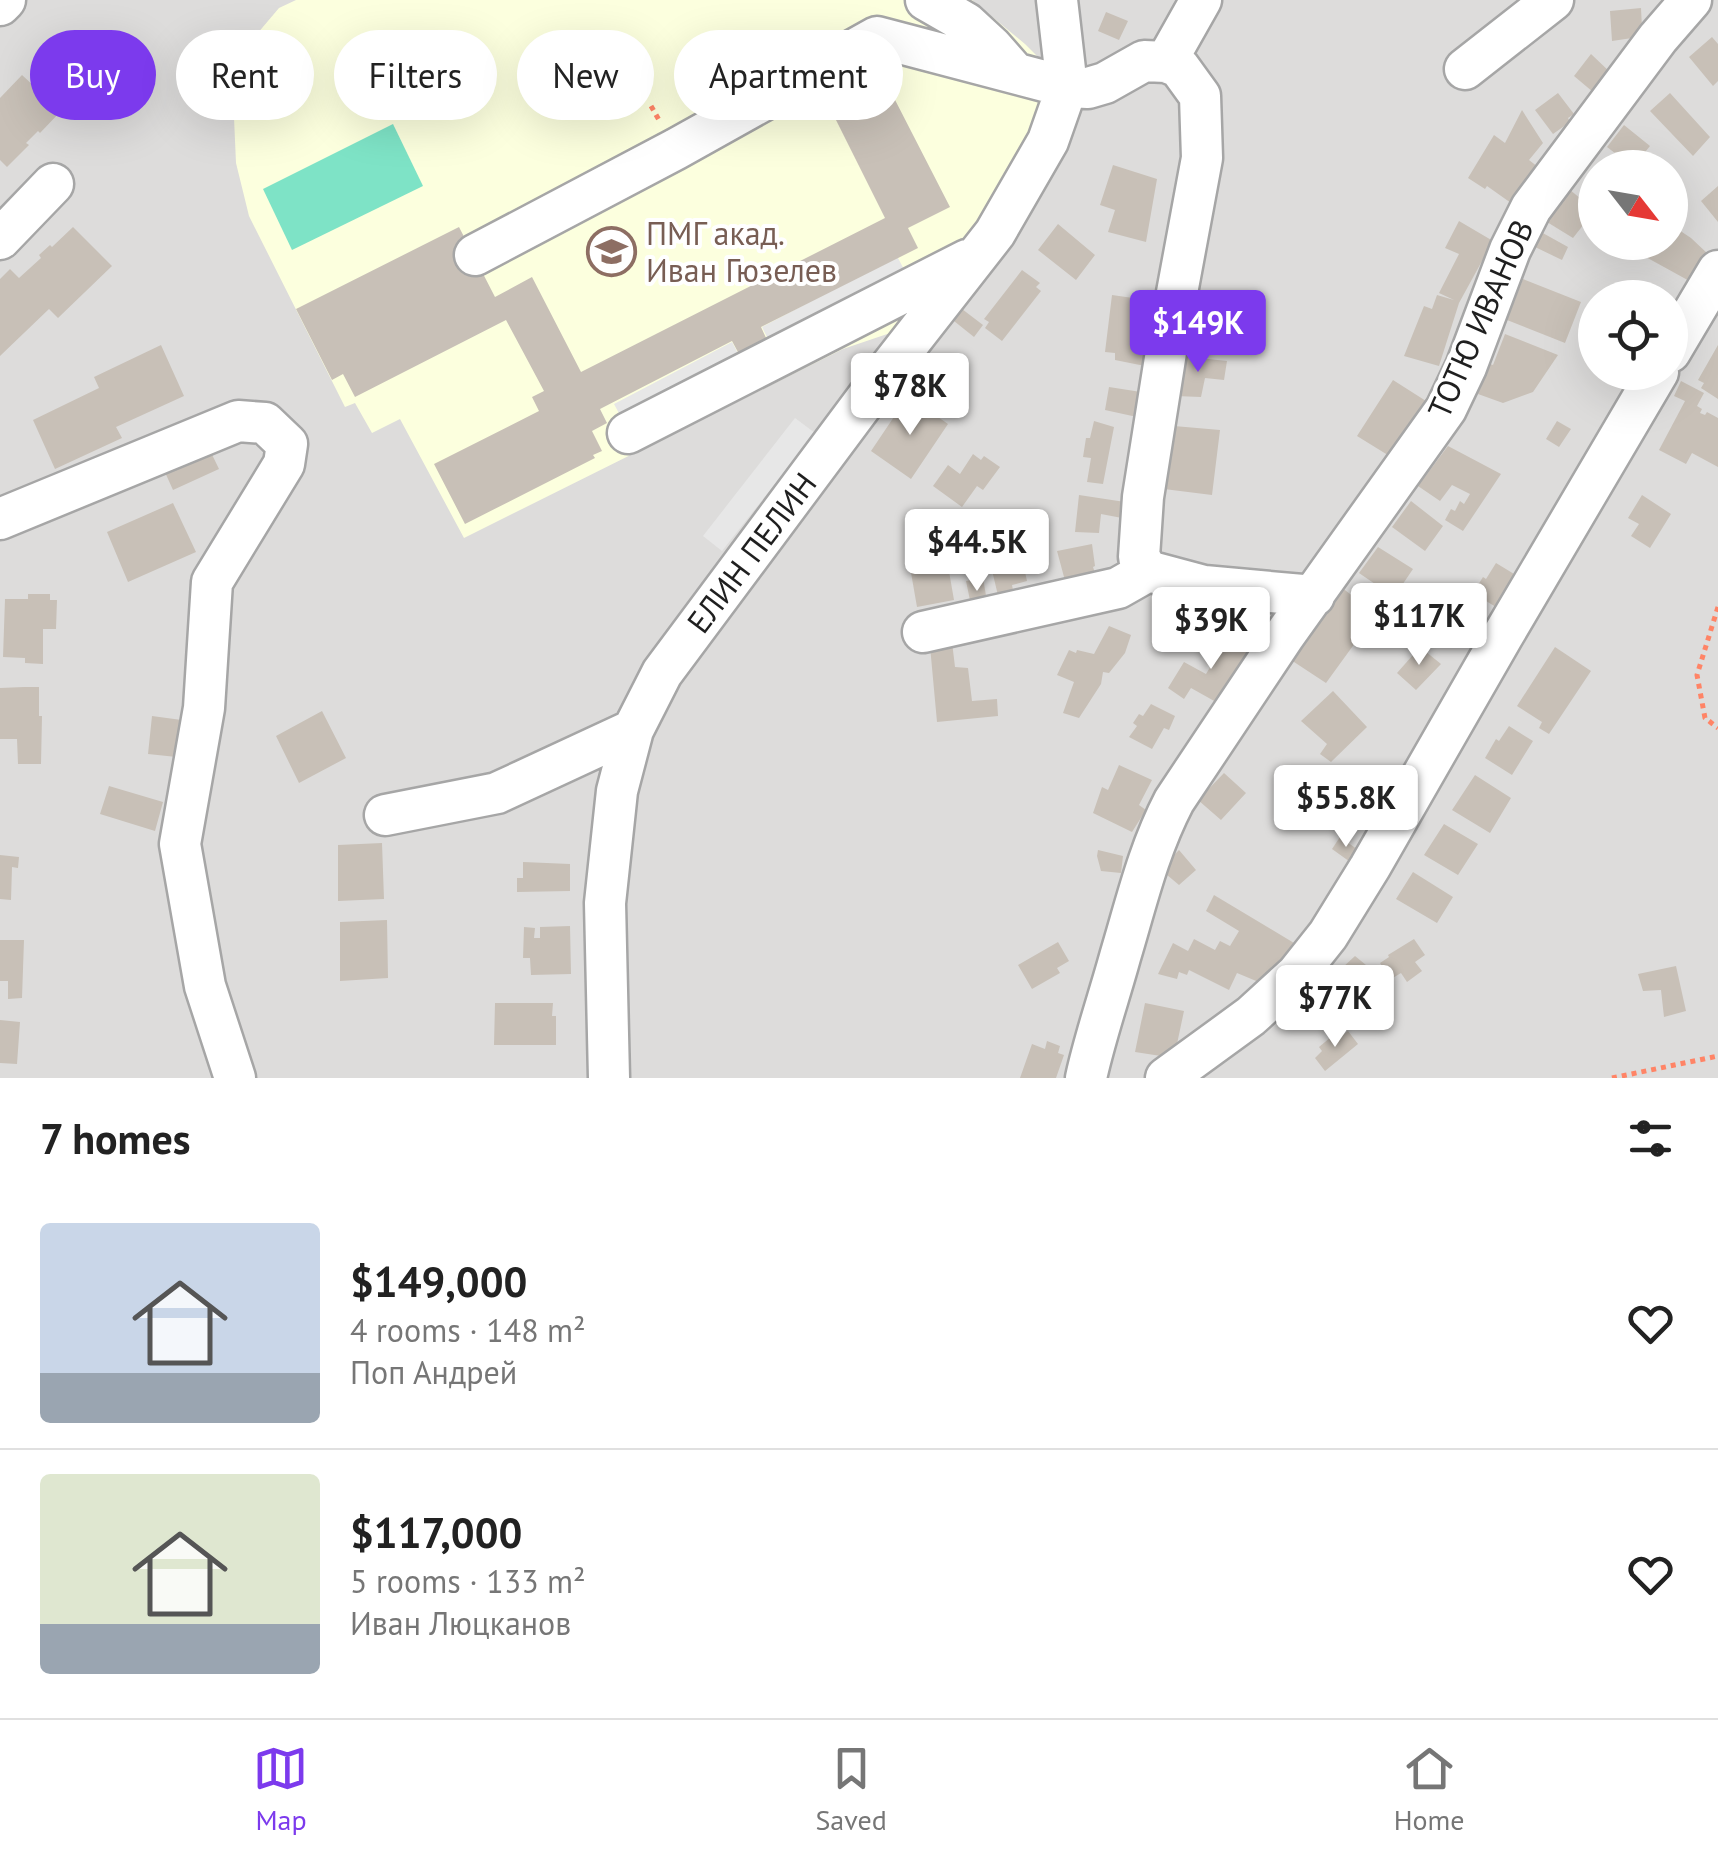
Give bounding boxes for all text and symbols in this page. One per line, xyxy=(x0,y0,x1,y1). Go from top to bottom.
chip: Buy xyxy=(30,30,156,120)
chip: Rent xyxy=(176,30,314,120)
chip: Filters xyxy=(334,30,497,120)
chip: New xyxy=(517,30,654,120)
chip: Apartment xyxy=(674,30,903,120)
north arrow xyxy=(1578,150,1688,260)
map controls xyxy=(1578,150,1688,390)
place label: ПМГ акад. Иван Гюзелев xyxy=(646,212,837,291)
street label: ТОТЮ ИВАНОВ xyxy=(1418,213,1543,424)
school or university icon: ПМГ акад. Иван Гюзелев xyxy=(585,226,637,278)
button: locate xyxy=(1578,280,1688,390)
pin: $149K xyxy=(1128,290,1268,375)
text: $149K xyxy=(1152,301,1244,343)
pin: $78K xyxy=(851,353,969,438)
text: $78K xyxy=(873,364,947,406)
street label: ЕЛИН ПЕЛИН xyxy=(677,464,825,641)
pin: $44.5K xyxy=(896,509,1058,594)
text: $44.5K xyxy=(927,520,1027,562)
pin: $117K xyxy=(1349,583,1489,668)
pin: $39K xyxy=(1152,587,1270,672)
text: $117K xyxy=(1373,594,1465,636)
text: $39K xyxy=(1174,598,1248,640)
pin: $55.8K xyxy=(1265,765,1427,850)
text: $55.8K xyxy=(1296,776,1396,818)
pin: $77K xyxy=(1276,965,1394,1050)
text: $77K xyxy=(1298,976,1372,1018)
text: 7 homes xyxy=(40,1111,191,1166)
icon: filters xyxy=(1623,1111,1678,1166)
text: $149,000 xyxy=(350,1254,527,1309)
icon: home xyxy=(120,1263,240,1383)
icon: heart xyxy=(1623,1296,1678,1351)
text: 4 rooms · 148 m² xyxy=(350,1309,586,1351)
text: Поп Андрей xyxy=(350,1351,517,1393)
text: $117,000 xyxy=(350,1505,522,1560)
icon: home xyxy=(120,1514,240,1634)
icon: heart xyxy=(1623,1547,1678,1602)
text: 5 rooms · 133 m² xyxy=(350,1560,586,1602)
text: Иван Люцканов xyxy=(350,1602,571,1644)
tab: Map xyxy=(253,1741,308,1838)
tab: Saved xyxy=(815,1741,887,1838)
tab: Home xyxy=(1394,1741,1464,1838)

